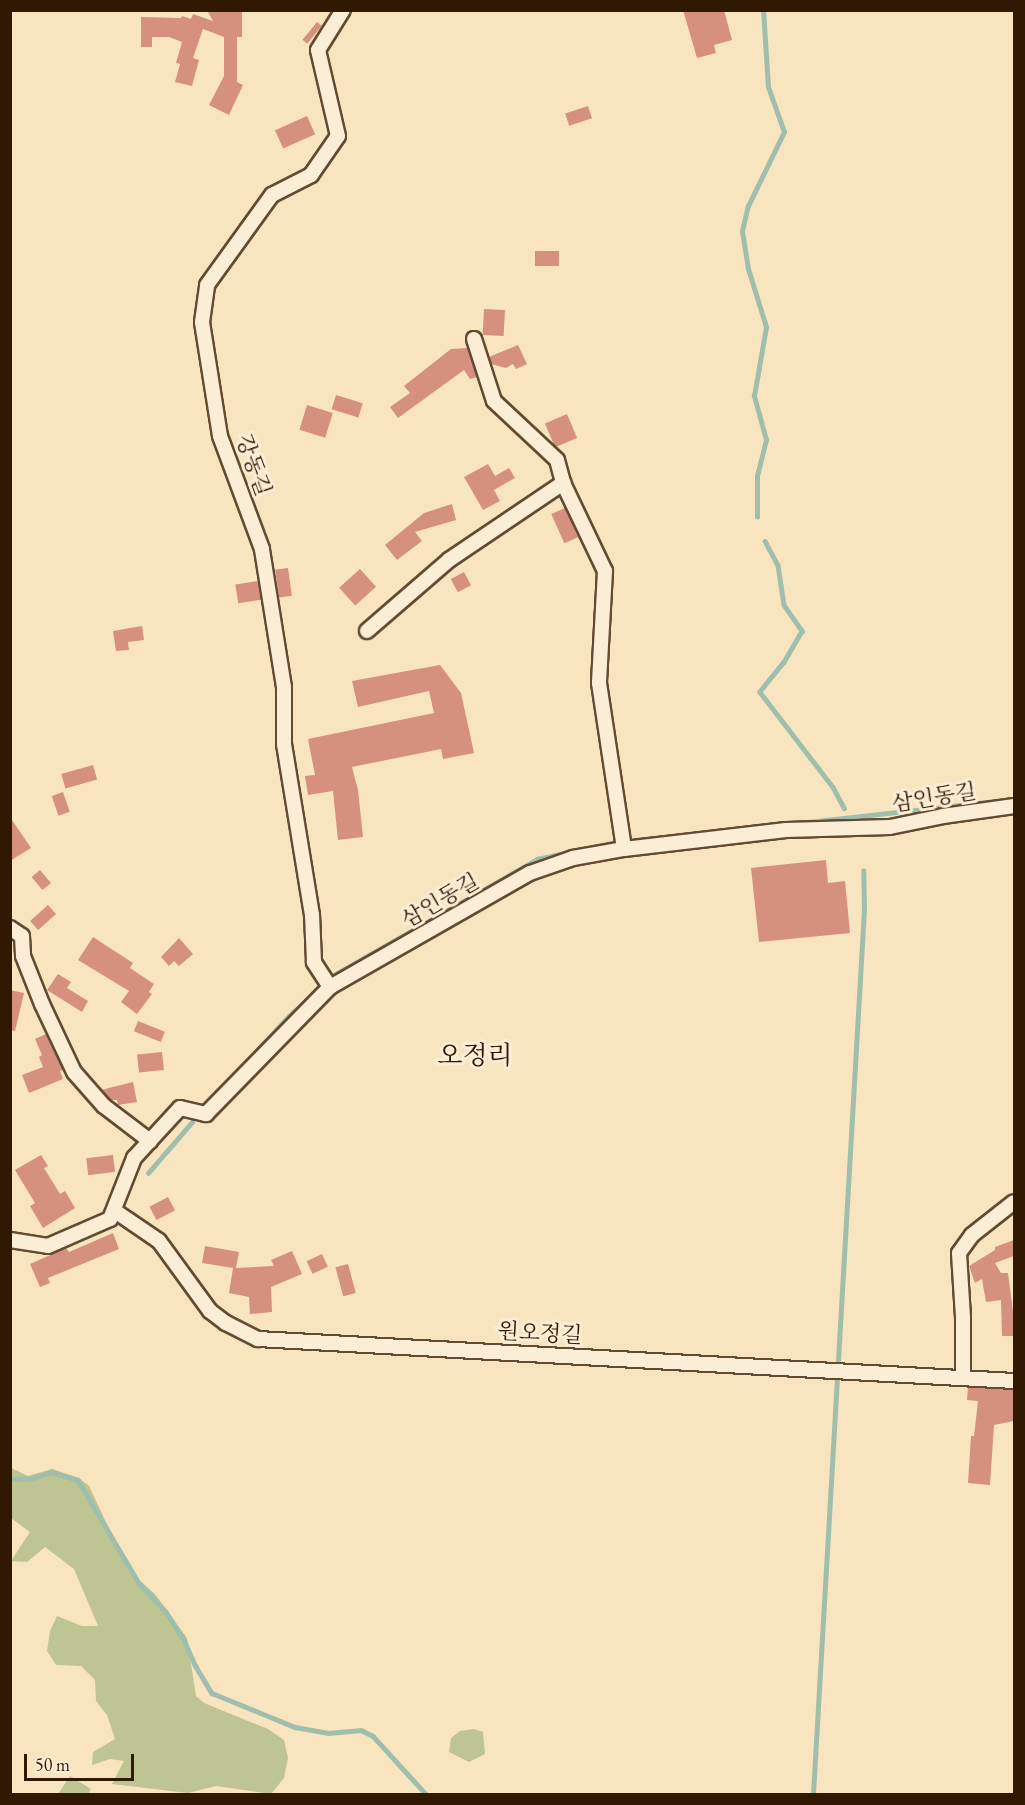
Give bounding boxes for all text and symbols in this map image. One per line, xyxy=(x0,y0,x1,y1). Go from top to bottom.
street label: 강동길 xyxy=(231,431,277,499)
street label: 삼인동길 xyxy=(890,777,978,817)
street label: 삼인동길 xyxy=(397,867,483,933)
district label: 오정리 xyxy=(437,1040,513,1072)
street label: 원오정길 xyxy=(497,1318,583,1348)
scale bar xyxy=(27,1742,136,1780)
text: 50 m xyxy=(35,1753,70,1776)

